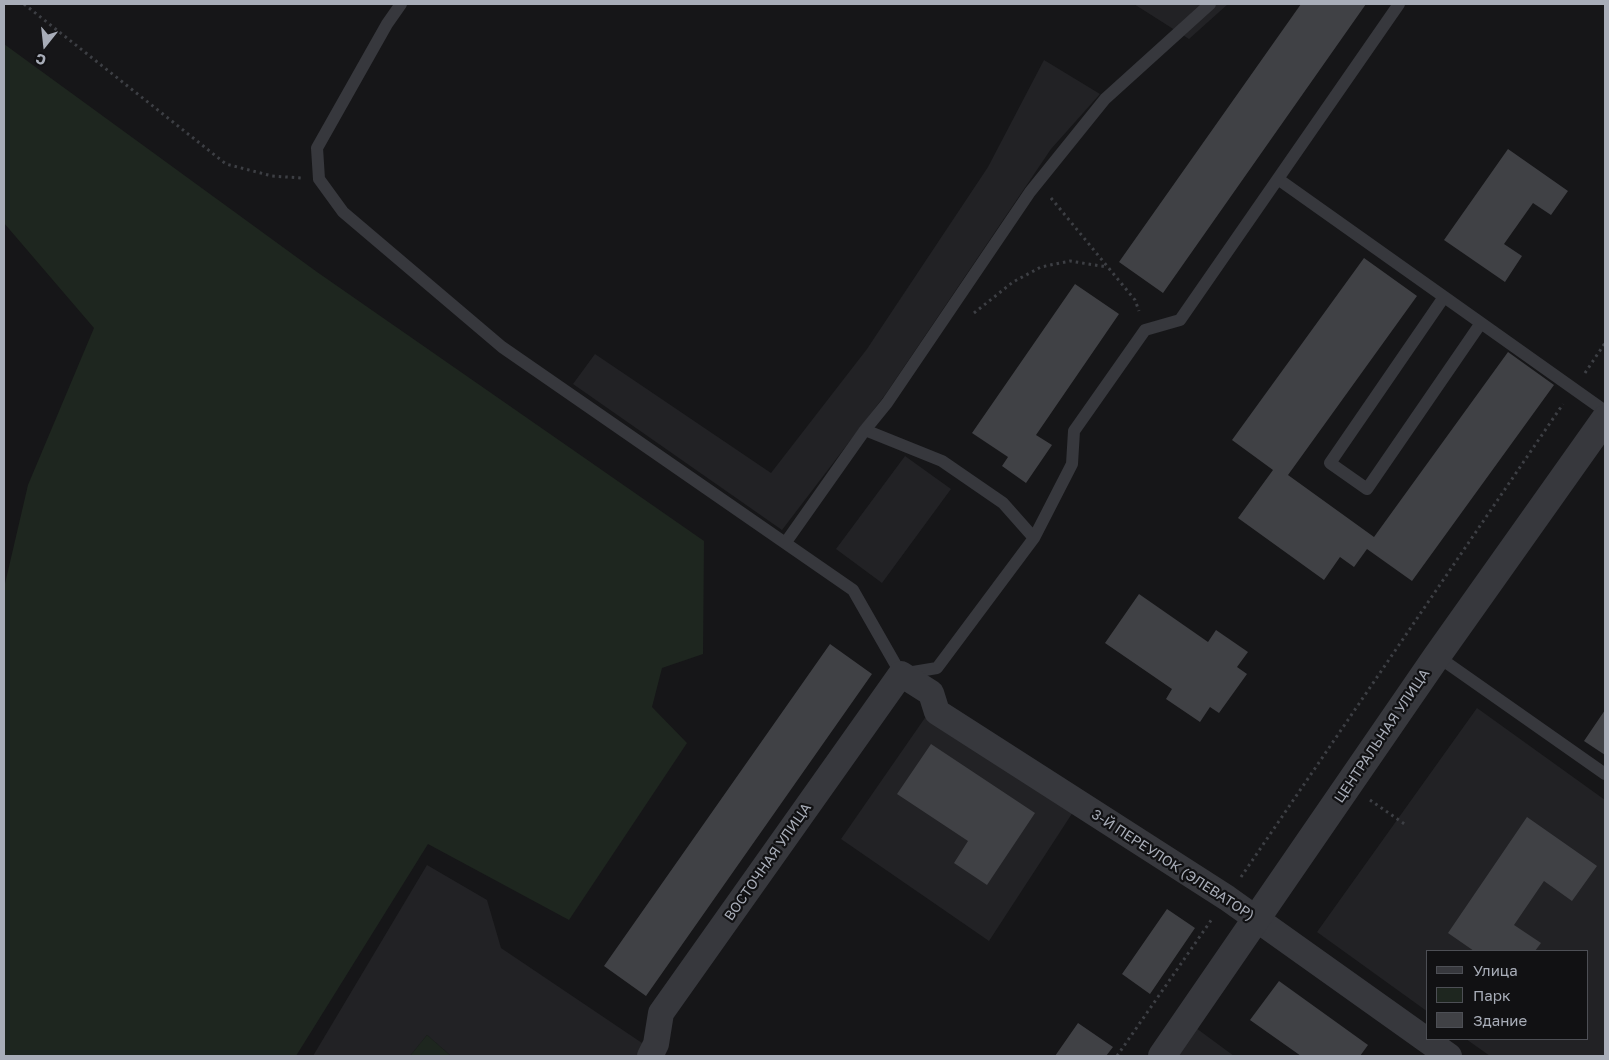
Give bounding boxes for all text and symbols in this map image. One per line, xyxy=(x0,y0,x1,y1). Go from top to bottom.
north arrow xyxy=(20,20,70,70)
text: С xyxy=(34,50,48,69)
street label: ЦЕНТРАЛЬНАЯ УЛИЦА xyxy=(1331,666,1433,806)
street label: ВОСТОЧНАЯ УЛИЦА xyxy=(721,800,815,924)
street label: 3-Й ПЕРЕУЛОК (ЭЛЕВАТОР) xyxy=(1088,806,1258,924)
legend xyxy=(1426,950,1589,1040)
text: Улица xyxy=(1473,961,1518,979)
text: Парк xyxy=(1473,986,1511,1004)
text: Здание xyxy=(1473,1011,1527,1029)

